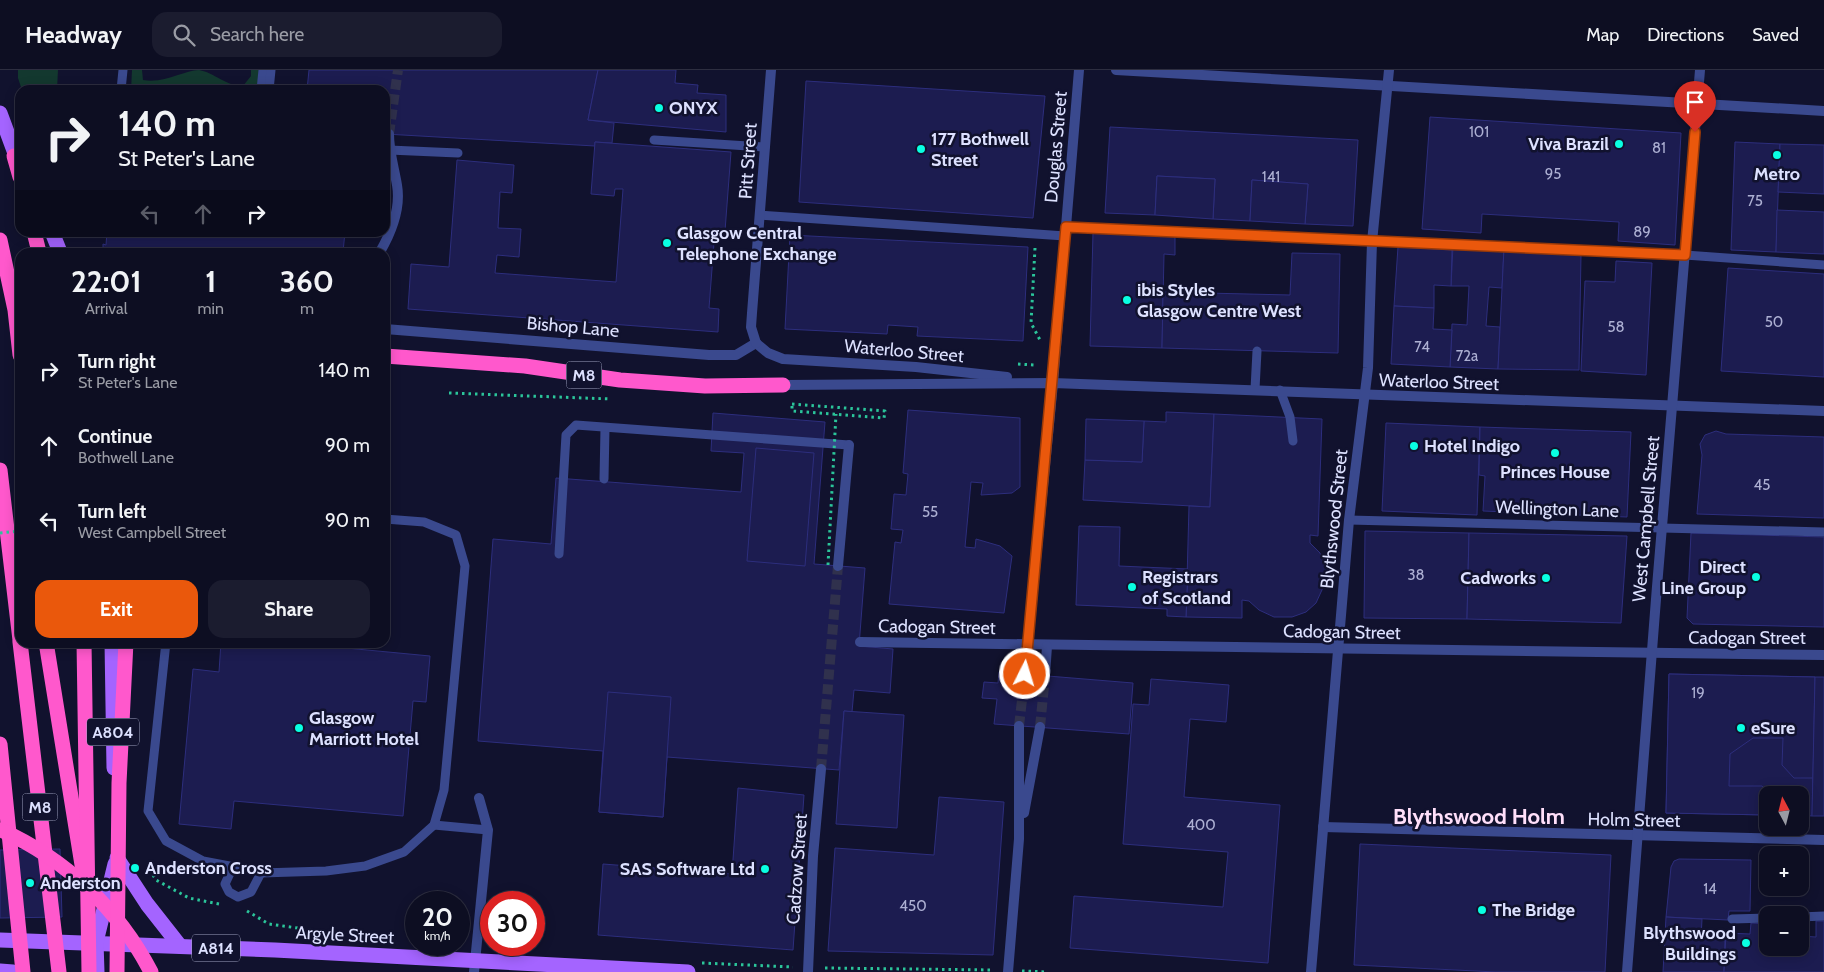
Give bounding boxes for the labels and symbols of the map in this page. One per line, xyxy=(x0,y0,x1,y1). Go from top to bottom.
pin xyxy=(1674,81,1716,132)
street label: Douglas Street xyxy=(1040,90,1072,204)
place label: ONYX xyxy=(669,97,718,119)
marker: ONYX xyxy=(653,102,665,114)
street label: Pitt Street xyxy=(734,122,762,200)
house number: 101 xyxy=(1469,123,1489,141)
place label: 177 Bothwell Street xyxy=(931,128,1029,171)
place label: Viva Brazil xyxy=(1528,133,1609,155)
marker: Viva Brazil xyxy=(1613,138,1625,150)
house number: 81 xyxy=(1652,139,1666,157)
marker: 177 Bothwell Street xyxy=(915,143,927,155)
marker: Metro xyxy=(1771,149,1783,161)
place label: Metro xyxy=(1754,163,1800,185)
house number: 95 xyxy=(1545,165,1561,183)
house number: 141 xyxy=(1262,168,1280,186)
house number: 75 xyxy=(1747,192,1763,210)
place label: Glasgow Central Telephone Exchange xyxy=(677,222,837,265)
house number: 89 xyxy=(1633,223,1651,241)
marker: Glasgow Central Telephone Exchange xyxy=(661,237,673,249)
place label: ibis Styles Glasgow Centre West xyxy=(1137,279,1301,322)
marker: ibis Styles Glasgow Centre West xyxy=(1121,294,1133,306)
street label: Bishop Lane xyxy=(526,312,620,342)
house number: 50 xyxy=(1765,313,1783,331)
house number: 58 xyxy=(1607,318,1625,336)
street label: Waterloo Street xyxy=(843,335,965,367)
house number: 74 xyxy=(1414,338,1430,356)
house number: 72a xyxy=(1456,347,1479,365)
road number: M8 xyxy=(566,362,602,388)
street label: Waterloo Street xyxy=(1379,369,1499,395)
place label: Hotel Indigo xyxy=(1424,435,1520,457)
street label: West Campbell Street xyxy=(1628,435,1664,603)
marker: Hotel Indigo xyxy=(1408,440,1420,452)
marker: Princes House xyxy=(1549,447,1561,459)
street label: Blythswood Street xyxy=(1316,448,1352,590)
place label: Princes House xyxy=(1500,461,1610,483)
house number: 45 xyxy=(1754,476,1770,494)
street label: Wellington Lane xyxy=(1495,496,1619,522)
house number: 55 xyxy=(922,503,938,521)
place label: Direct Line Group xyxy=(1661,556,1746,599)
place label: Registrars of Scotland xyxy=(1142,566,1231,609)
house number: 38 xyxy=(1407,566,1425,584)
place label: Cadworks xyxy=(1460,567,1536,589)
marker: Direct Line Group xyxy=(1750,571,1762,583)
marker: Cadworks xyxy=(1540,572,1552,584)
marker: Registrars of Scotland xyxy=(1126,581,1138,593)
street label: Cadogan Street xyxy=(878,615,996,639)
street label: Cadogan Street xyxy=(1283,620,1401,644)
street label: Cadogan Street xyxy=(1688,627,1806,649)
position arrow xyxy=(998,647,1050,699)
house number: 19 xyxy=(1691,684,1705,702)
place label: Glasgow Marriott Hotel xyxy=(309,707,419,750)
place label: eSure xyxy=(1751,717,1795,739)
road number: A804 xyxy=(87,719,139,746)
marker: Glasgow Marriott Hotel xyxy=(293,722,305,734)
marker: eSure xyxy=(1735,722,1747,734)
north arrow xyxy=(1759,786,1809,836)
road number: M8 xyxy=(22,794,58,820)
district label: Blythswood Holm xyxy=(1393,803,1565,830)
street label: Holm Street xyxy=(1587,808,1681,832)
street label: Cadzow Street xyxy=(782,813,812,925)
house number: 400 xyxy=(1186,816,1216,834)
place label: Anderston Cross xyxy=(145,857,272,879)
place label: SAS Software Ltd xyxy=(620,858,755,880)
marker: Anderston Cross xyxy=(129,862,141,874)
marker: SAS Software Ltd xyxy=(759,863,771,875)
place label: Anderston xyxy=(40,872,121,894)
marker: Anderston xyxy=(24,877,36,889)
house number: 14 xyxy=(1703,880,1717,898)
speed limit sign: 30 xyxy=(480,891,545,956)
house number: 450 xyxy=(899,897,927,915)
place label: The Bridge xyxy=(1492,899,1575,921)
marker: The Bridge xyxy=(1476,904,1488,916)
street label: Argyle Street xyxy=(295,921,395,949)
place label: Blythswood Buildings xyxy=(1643,922,1736,965)
road number: A814 xyxy=(192,934,240,961)
marker: Blythswood Buildings xyxy=(1740,937,1752,949)

